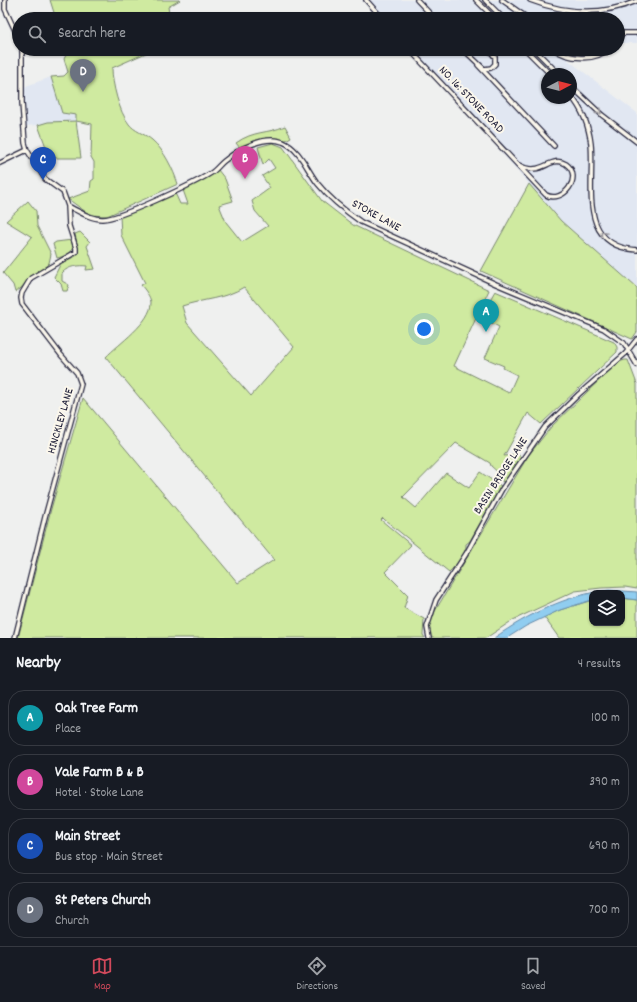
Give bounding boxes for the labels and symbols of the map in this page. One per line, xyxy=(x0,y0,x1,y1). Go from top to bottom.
pin: D xyxy=(70,59,96,92)
street label: NO. 16: STONE ROAD xyxy=(435,63,507,137)
north arrow xyxy=(541,68,577,104)
one-way arrow xyxy=(594,108,602,115)
pin: B xyxy=(232,146,258,179)
pin: C xyxy=(30,147,56,180)
street label: STOKE LANE xyxy=(348,196,404,237)
one-way arrow xyxy=(601,232,608,239)
pin: A xyxy=(473,299,499,332)
your location xyxy=(414,319,434,339)
street label: HINCKLEY LANE xyxy=(44,386,79,456)
street label: BASIN BRIDGE LANE xyxy=(470,434,533,518)

